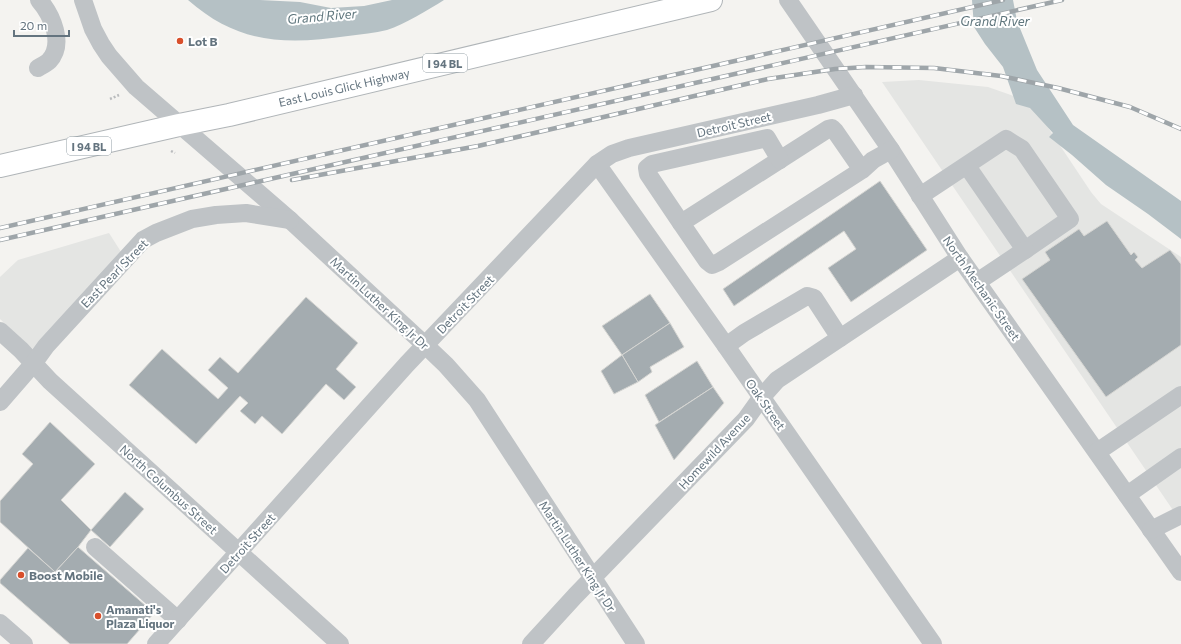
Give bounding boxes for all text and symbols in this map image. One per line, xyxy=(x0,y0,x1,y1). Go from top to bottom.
water label: Grand River xyxy=(287,5,358,27)
scale bar xyxy=(14,12,69,38)
water label: Grand River xyxy=(960,13,1031,29)
text: 20 m xyxy=(20,18,47,32)
place label: Lot B xyxy=(188,34,217,48)
marker: Lot B xyxy=(175,36,185,46)
road number: I 94 BL xyxy=(423,54,467,72)
street label: East Louis Glick Highway xyxy=(277,65,411,109)
street label: Detroit Street xyxy=(695,109,773,139)
road number: I 94 BL xyxy=(67,137,111,155)
street label: North Mechanic Street xyxy=(941,233,1023,343)
street label: East Pearl Street xyxy=(78,236,150,310)
street label: Martin Luther King Jr Dr xyxy=(327,254,432,353)
street label: Detroit Street xyxy=(434,272,496,336)
street label: Oak Street xyxy=(743,376,789,432)
street label: Homewild Avenue xyxy=(676,410,752,492)
street label: North Columbus Street xyxy=(117,442,221,536)
street label: Martin Luther King Jr Dr xyxy=(536,498,619,615)
street label: Detroit Street xyxy=(216,510,278,576)
place label: Boost Mobile xyxy=(29,568,103,582)
marker: Boost Mobile xyxy=(16,570,26,580)
place label: Amanati's Plaza Liquor xyxy=(106,602,175,630)
marker: Amanati's Plaza Liquor xyxy=(93,611,103,621)

